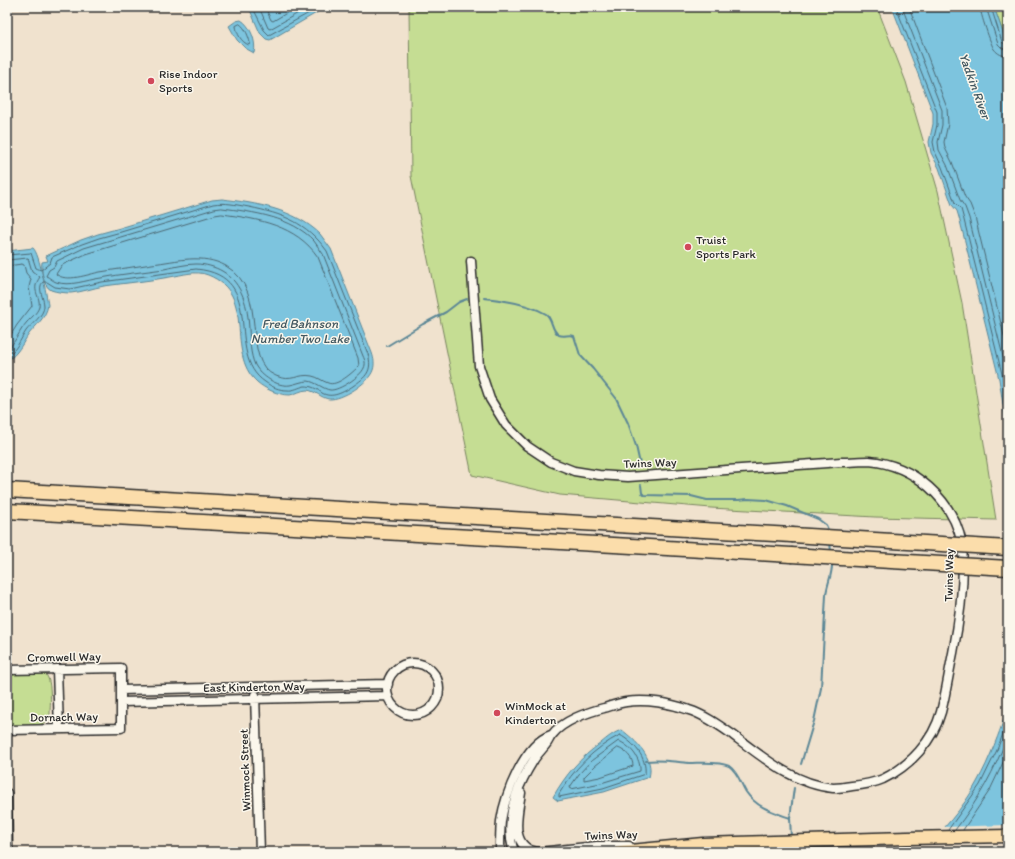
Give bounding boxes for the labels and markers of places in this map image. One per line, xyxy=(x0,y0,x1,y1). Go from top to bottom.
place label: Rise Indoor Sports xyxy=(159,67,218,95)
marker: Rise Indoor Sports xyxy=(146,76,156,86)
place label: Truist Sports Park xyxy=(696,233,757,261)
marker: Truist Sports Park xyxy=(683,242,693,252)
place label: WinMock at Kinderton xyxy=(505,699,566,727)
marker: WinMock at Kinderton xyxy=(492,708,502,718)

